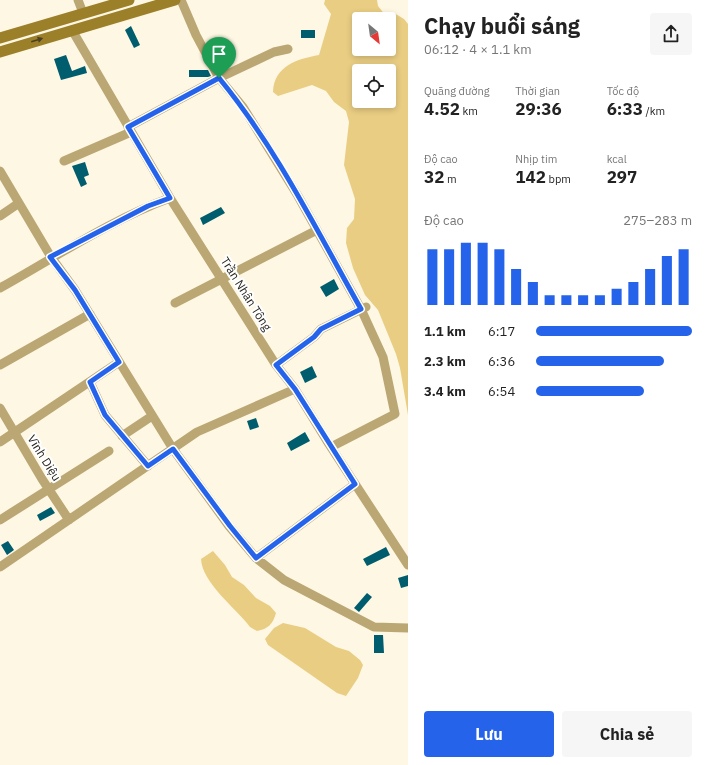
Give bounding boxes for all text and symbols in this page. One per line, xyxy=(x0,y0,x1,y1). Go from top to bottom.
text: Chạy buổi sáng xyxy=(424,11,580,40)
north arrow xyxy=(352,12,396,56)
map controls xyxy=(352,12,396,108)
button: share xyxy=(650,13,692,55)
one-way arrow xyxy=(32,37,44,43)
pin xyxy=(202,37,236,78)
text: 06:12 · 4 × 1.1 km xyxy=(424,41,532,58)
icon: arrive xyxy=(208,43,230,65)
button: locate xyxy=(352,64,396,108)
text: Quãng đường xyxy=(424,84,489,98)
text: Thời gian xyxy=(515,84,560,98)
text: Tốc độ xyxy=(607,84,639,98)
text: 4.52 xyxy=(424,98,460,120)
text: 29:36 xyxy=(515,98,562,120)
text: 6:33 xyxy=(607,98,643,120)
text: km xyxy=(460,104,478,118)
text: /km xyxy=(643,104,665,118)
text: Độ cao xyxy=(424,152,458,166)
text: Nhịp tim xyxy=(515,152,557,166)
text: kcal xyxy=(607,152,627,166)
text: 32 xyxy=(424,166,444,188)
text: 142 xyxy=(515,166,546,188)
text: 297 xyxy=(607,166,637,188)
text: m xyxy=(444,172,457,186)
text: bpm xyxy=(546,172,571,186)
text: Độ cao xyxy=(424,212,464,229)
text: 275–283 m xyxy=(623,212,692,229)
street label: Trần Nhân Tông xyxy=(218,254,275,334)
text: 1.1 km xyxy=(424,323,466,340)
text: 6:17 xyxy=(488,323,515,340)
text: 2.3 km xyxy=(424,353,466,370)
text: 6:36 xyxy=(488,353,515,370)
text: 3.4 km xyxy=(424,383,466,400)
text: 6:54 xyxy=(488,383,515,400)
street label: Vĩnh Diệu xyxy=(24,432,64,484)
button: Lưu xyxy=(424,711,554,757)
button: Chia sẻ xyxy=(562,711,692,757)

